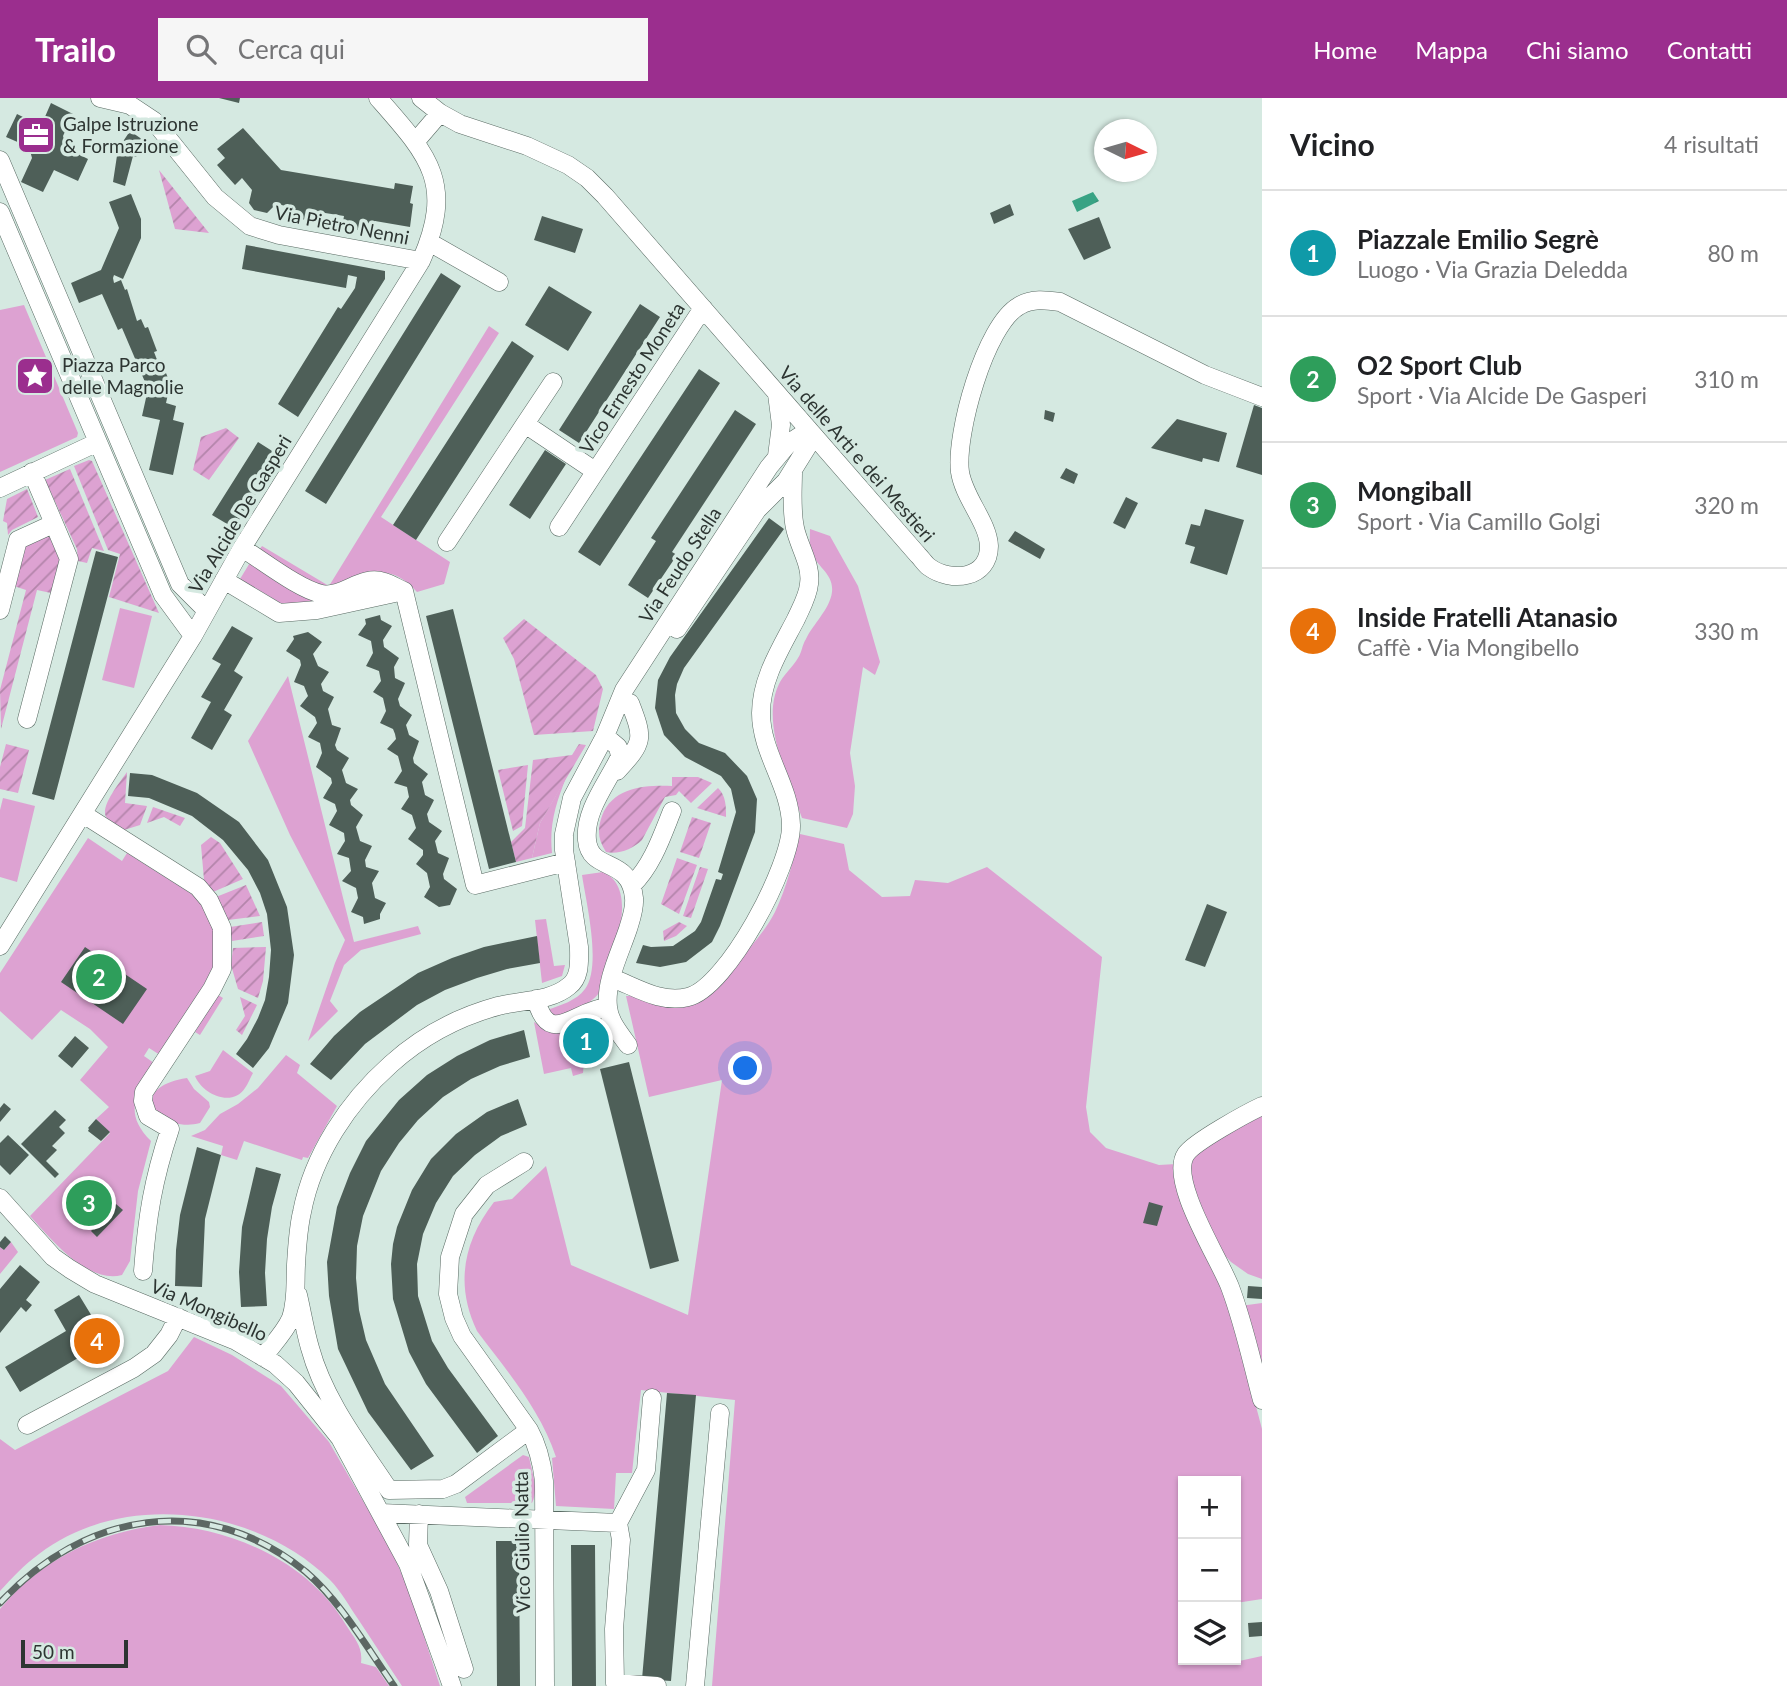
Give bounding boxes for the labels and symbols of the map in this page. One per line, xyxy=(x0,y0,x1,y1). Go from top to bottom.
place label: Galpe Istruzione & Formazione xyxy=(63,112,198,157)
office icon: Galpe Istruzione & Formazione xyxy=(15,114,57,156)
north arrow xyxy=(1094,119,1157,182)
street label: Via Pietro Nenni xyxy=(273,200,411,249)
street label: Vico Ernesto Moneta xyxy=(574,298,689,458)
place label: Piazza Parco delle Magnolie xyxy=(62,353,184,398)
place icon: Piazza Parco delle Magnolie xyxy=(14,355,56,397)
street label: Via delle Arti e dei Mestieri xyxy=(775,361,940,546)
street label: Via Alcide De Gasperi xyxy=(183,430,296,597)
street label: Via Feudo Stella xyxy=(634,502,726,627)
pin: 2 xyxy=(76,951,122,1003)
pin: 1 xyxy=(563,1015,609,1067)
your location xyxy=(728,1051,762,1085)
pin: 3 xyxy=(66,1177,112,1229)
street label: Via Mongibello xyxy=(147,1274,271,1346)
pin: 4 xyxy=(74,1315,120,1367)
street label: Vico Giulio Natta xyxy=(509,1471,534,1613)
scale bar xyxy=(21,1637,128,1669)

